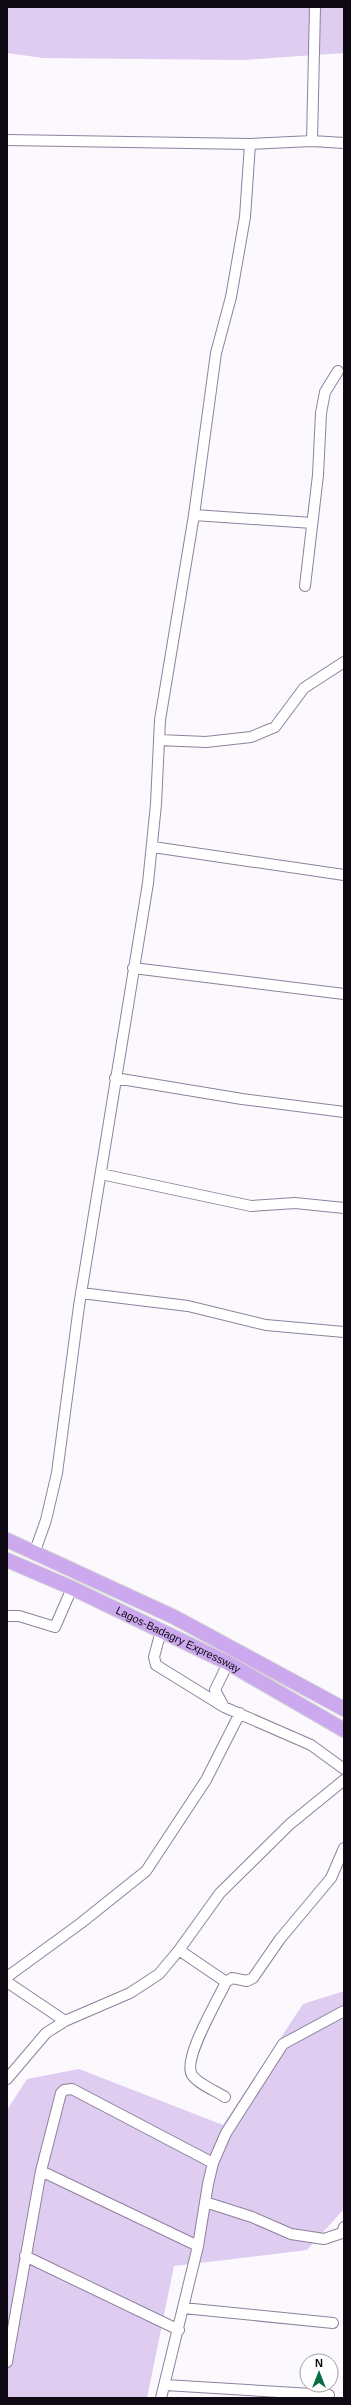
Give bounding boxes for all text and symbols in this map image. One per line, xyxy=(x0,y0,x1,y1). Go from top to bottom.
street label: Lagos-Badagry Expressway xyxy=(114,1604,243,1675)
north arrow xyxy=(299,2353,339,2393)
text: N xyxy=(315,2357,323,2369)

